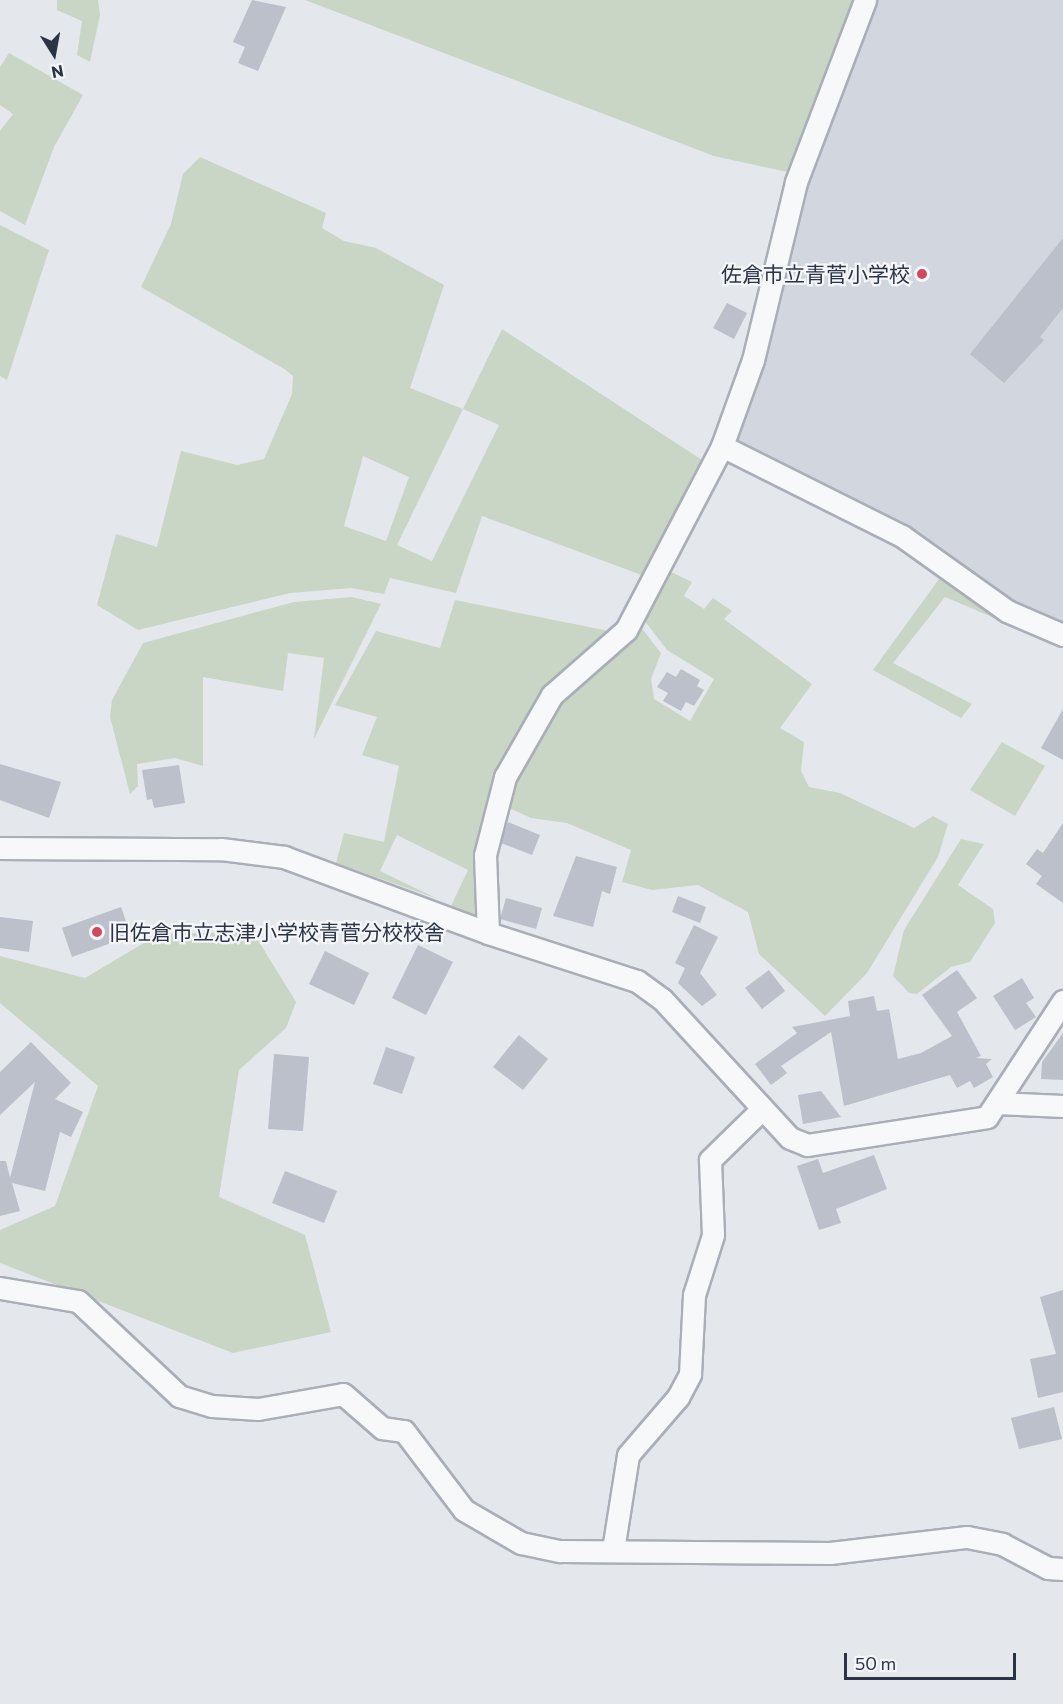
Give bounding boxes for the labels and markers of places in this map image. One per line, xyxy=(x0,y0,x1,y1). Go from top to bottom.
place label: 佐倉市立青菅小学校 xyxy=(721,261,910,287)
marker: 佐倉市立青菅小学校 xyxy=(915,267,929,281)
place label: 旧佐倉市立志津小学校青菅分校校舎 xyxy=(109,919,445,945)
marker: 旧佐倉市立志津小学校青菅分校校舎 xyxy=(90,925,104,939)

